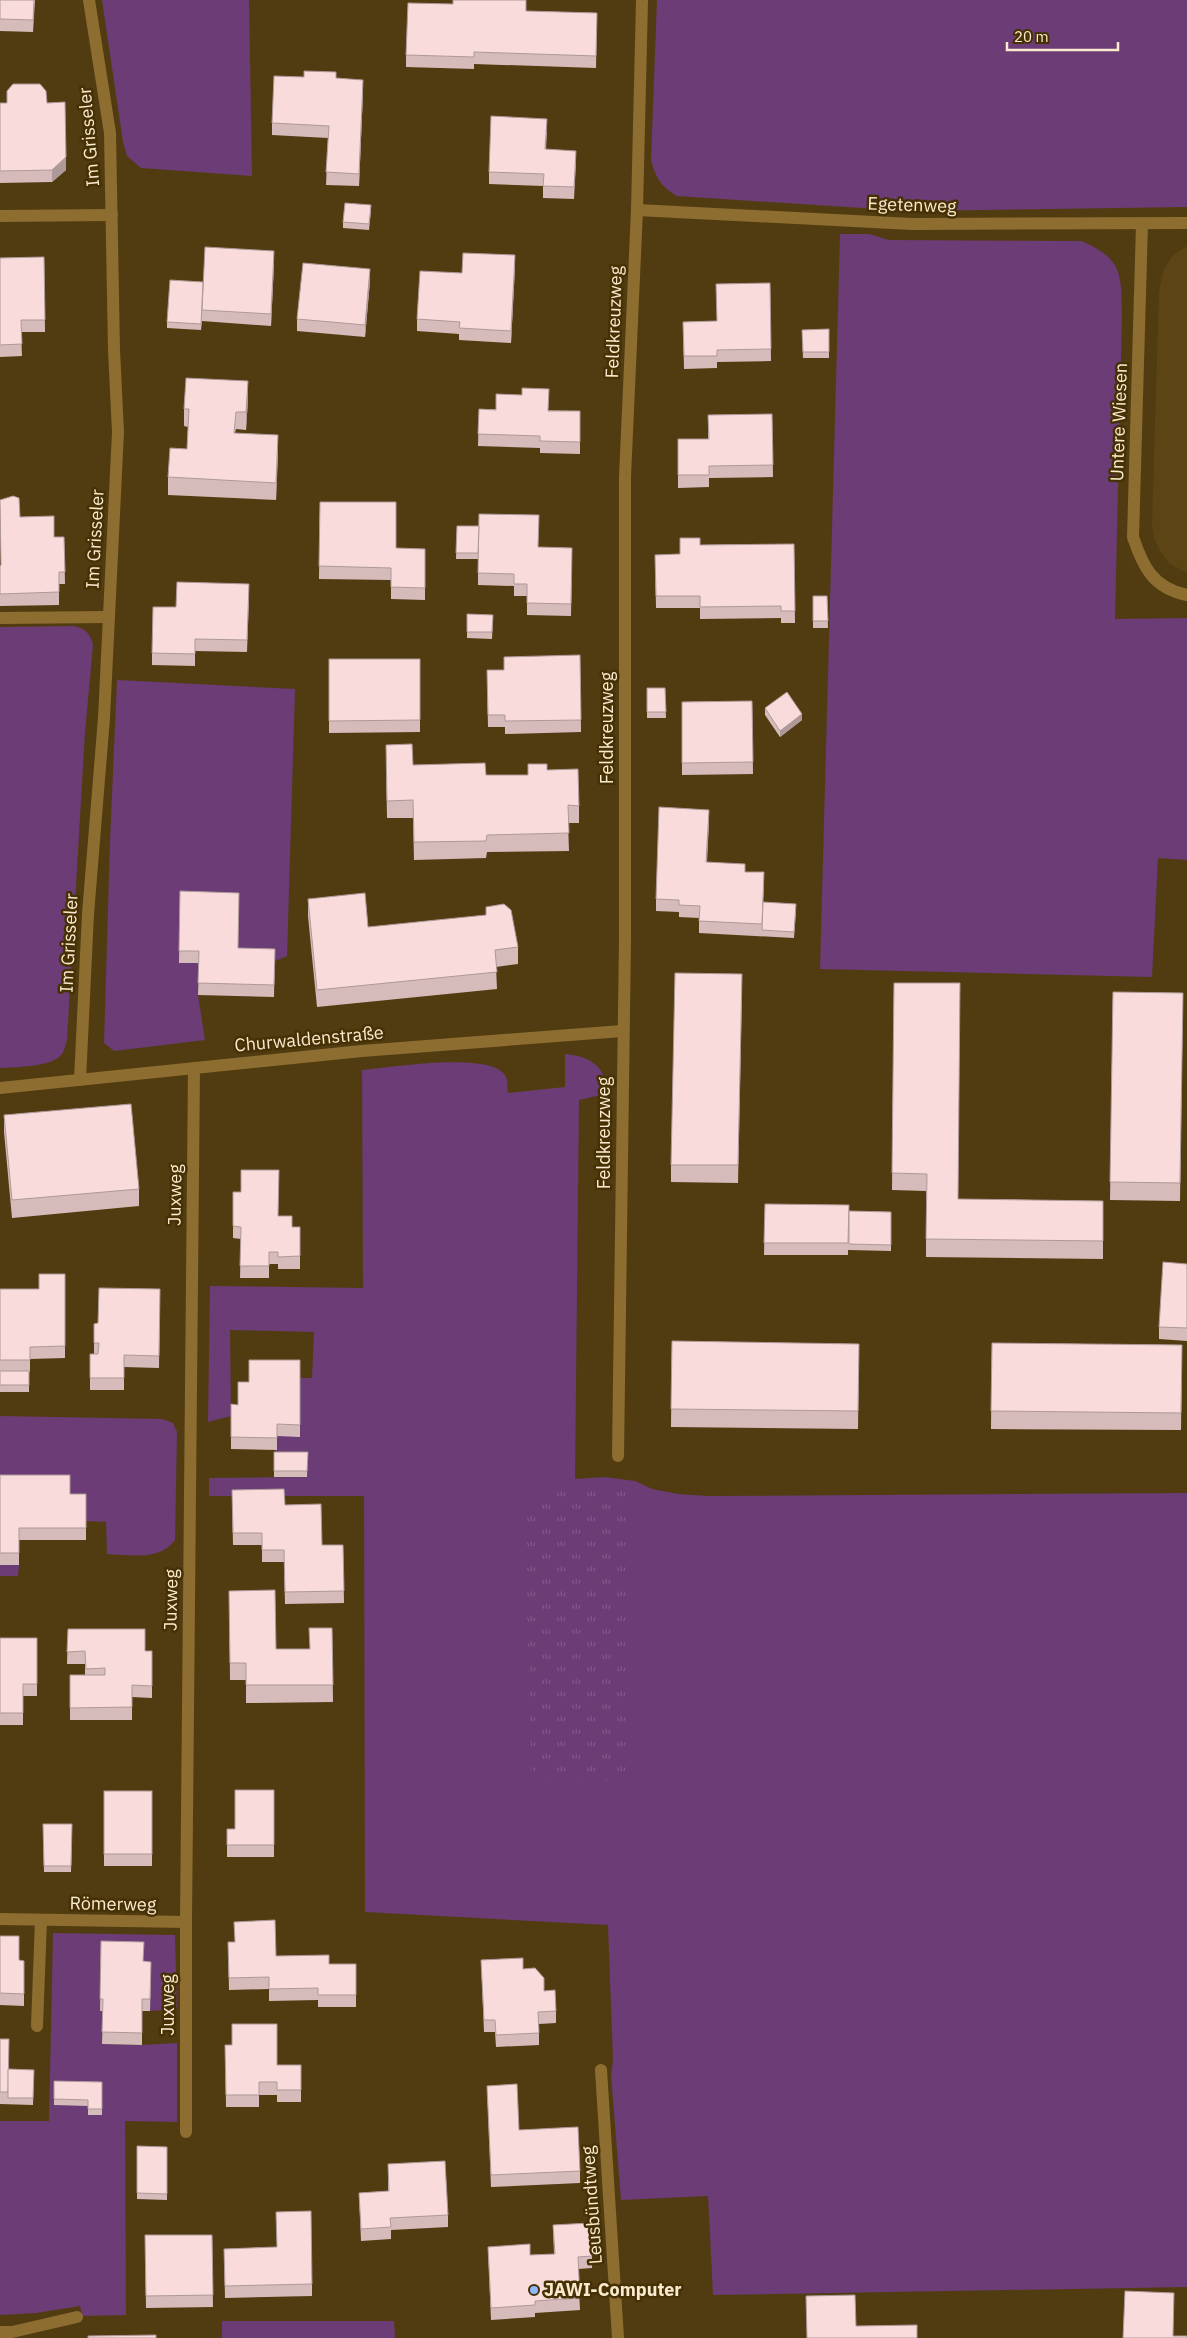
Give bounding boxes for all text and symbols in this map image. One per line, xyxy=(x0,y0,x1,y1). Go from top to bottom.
scale bar xyxy=(1007,20,1118,52)
text: 20 m xyxy=(1014,27,1049,46)
street label: Im Grisseler xyxy=(73,86,104,188)
street label: Egetenweg xyxy=(867,191,957,218)
street label: Feldkreuzweg xyxy=(600,265,627,379)
street label: Untere Wiesen xyxy=(1105,362,1132,482)
street label: Im Grisseler xyxy=(80,488,109,589)
street label: Feldkreuzweg xyxy=(595,671,618,784)
street label: Im Grisseler xyxy=(54,892,83,993)
street label: Churwaldenstraße xyxy=(233,1021,385,1056)
street label: Feldkreuzweg xyxy=(592,1076,615,1189)
street label: Juxweg xyxy=(162,1163,187,1226)
street label: Juxweg xyxy=(158,1568,183,1631)
street label: Römerweg xyxy=(69,1891,157,1916)
street label: Juxweg xyxy=(156,1974,179,2036)
street label: Leusbündtweg xyxy=(576,2145,607,2265)
place label: JAWI-Computer xyxy=(544,2278,682,2301)
marker: JAWI-Computer xyxy=(528,2284,540,2296)

